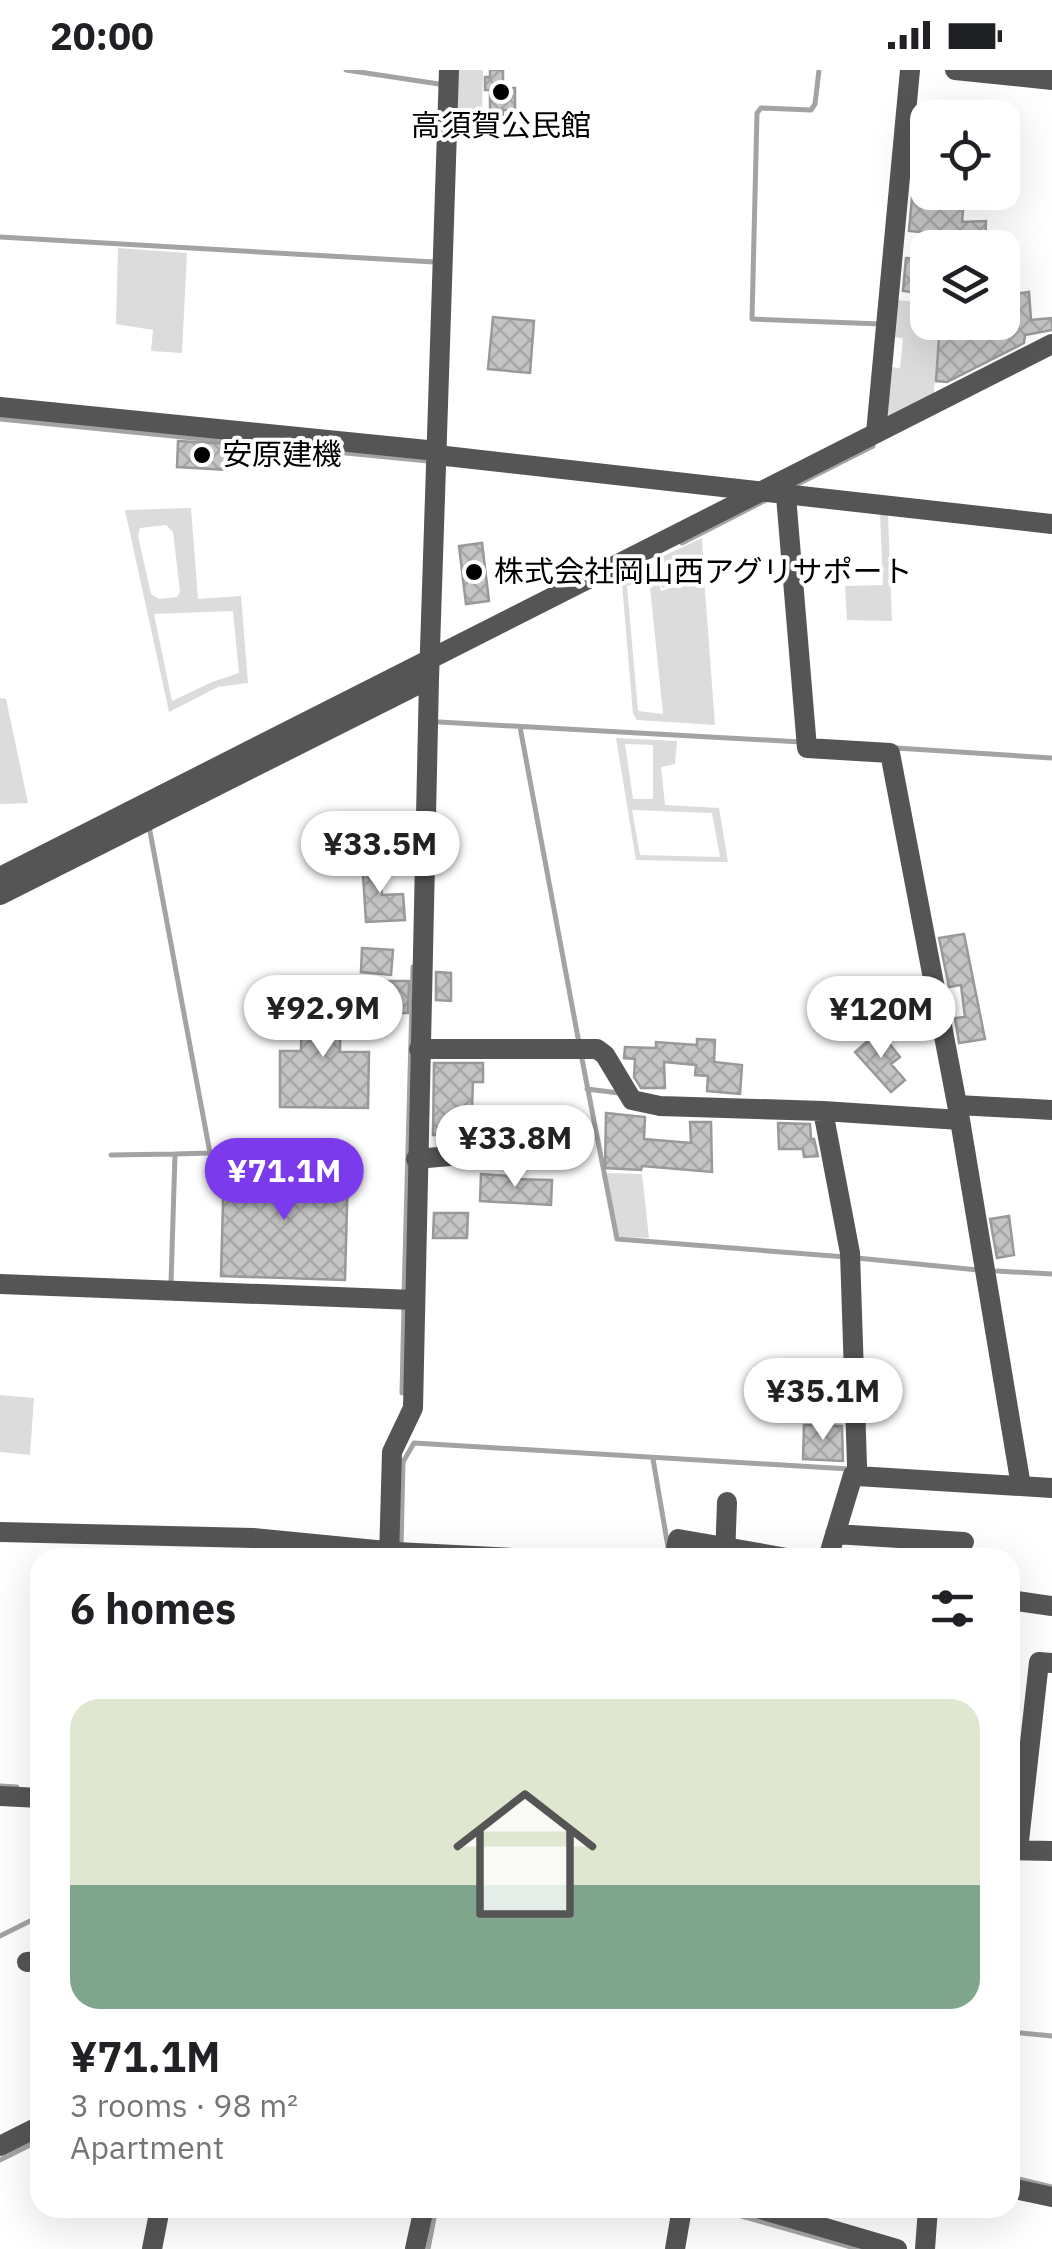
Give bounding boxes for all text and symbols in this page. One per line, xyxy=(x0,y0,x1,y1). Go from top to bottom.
text: 20:00 xyxy=(50,11,154,60)
marker: 高須賀公民館 xyxy=(490,81,512,103)
map controls xyxy=(910,100,1020,340)
button: locate xyxy=(910,100,1020,210)
place label: 高須賀公民館 xyxy=(411,105,591,144)
button: layers xyxy=(910,230,1020,340)
place label: 安原建機 xyxy=(222,434,342,473)
marker: 安原建機 xyxy=(191,444,213,466)
place label: 株式会社岡山西アグリサポート xyxy=(494,551,913,590)
marker: 株式会社岡山西アグリサポート xyxy=(463,561,485,583)
pin: ¥33.5M xyxy=(299,811,461,896)
text: ¥33.5M xyxy=(323,822,437,864)
pin: ¥92.9M xyxy=(242,975,404,1060)
pin: ¥120M xyxy=(811,976,951,1061)
text: ¥92.9M xyxy=(266,986,380,1028)
text: ¥120M xyxy=(829,987,933,1029)
pin: ¥33.8M xyxy=(434,1105,596,1190)
text: ¥33.8M xyxy=(458,1116,572,1158)
pin: ¥71.1M xyxy=(203,1138,365,1223)
text: ¥71.1M xyxy=(227,1149,341,1191)
pin: ¥35.1M xyxy=(742,1358,904,1443)
text: ¥35.1M xyxy=(766,1369,880,1411)
text: 6 homes xyxy=(70,1581,236,1636)
icon: filters xyxy=(925,1581,980,1636)
icon: home xyxy=(435,1764,615,1944)
text: ¥71.1M xyxy=(70,2029,220,2084)
text: 3 rooms · 98 m² xyxy=(70,2084,298,2126)
text: Apartment xyxy=(70,2126,224,2168)

